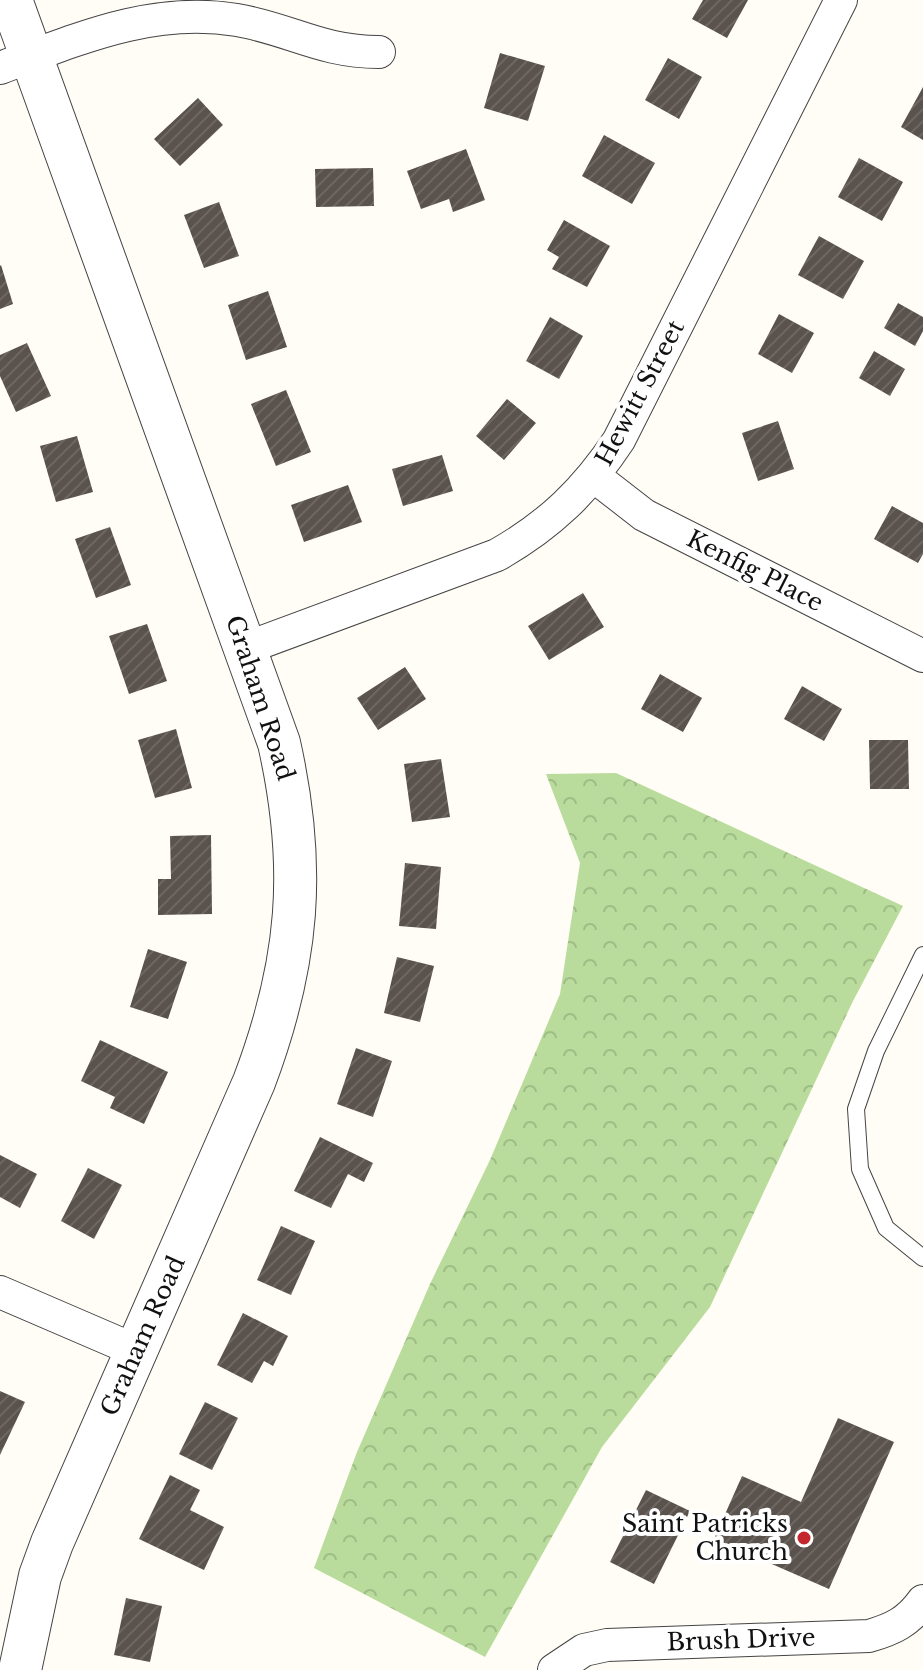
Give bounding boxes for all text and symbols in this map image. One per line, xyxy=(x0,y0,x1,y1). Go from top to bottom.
street label: Hewitt Street xyxy=(589,315,690,471)
street label: Kenfig Place xyxy=(682,524,828,617)
street label: Graham Road xyxy=(220,612,301,784)
street label: Graham Road xyxy=(94,1251,191,1420)
place label: Saint Patricks Church xyxy=(622,1509,788,1566)
marker: Saint Patricks Church xyxy=(795,1529,813,1547)
street label: Brush Drive xyxy=(666,1622,816,1657)

